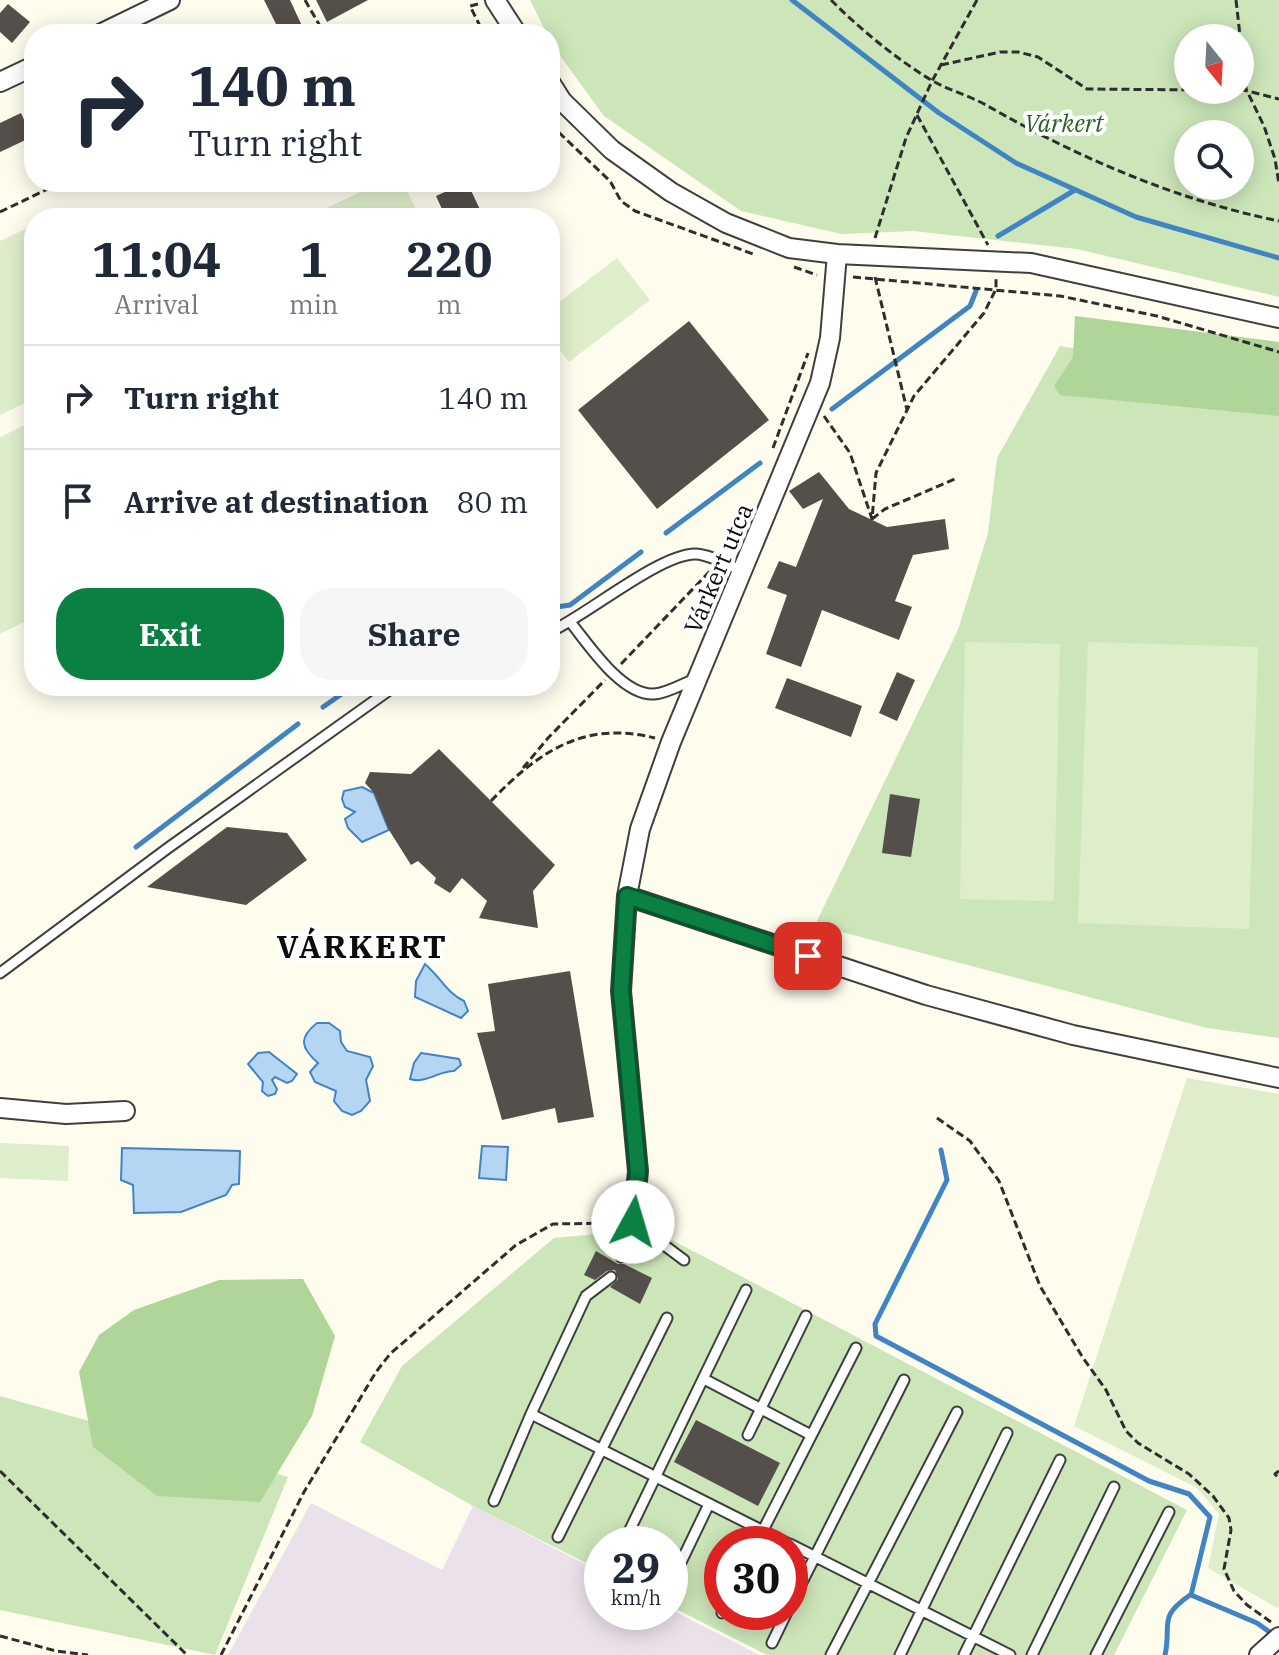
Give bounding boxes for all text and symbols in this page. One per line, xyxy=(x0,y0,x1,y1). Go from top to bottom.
north arrow xyxy=(1174,24,1254,104)
map controls xyxy=(1174,24,1254,200)
text: 140 m xyxy=(188,49,356,121)
icon: right xyxy=(56,56,160,160)
park label: Várkert xyxy=(1024,107,1105,139)
text: Turn right xyxy=(188,119,362,166)
button: search xyxy=(1174,120,1254,200)
text: 11:04 xyxy=(92,228,221,290)
text: 1 xyxy=(299,228,328,290)
text: 220 xyxy=(406,228,492,290)
text: Arrival xyxy=(114,287,199,321)
text: min xyxy=(289,287,338,321)
text: m xyxy=(437,287,462,321)
icon: right xyxy=(56,375,100,419)
text: Turn right xyxy=(124,378,279,417)
text: 140 m xyxy=(438,378,528,417)
icon: arrive xyxy=(56,479,100,523)
text: Arrive at destination xyxy=(124,482,429,521)
text: 80 m xyxy=(456,482,528,521)
street label: Várkert utca xyxy=(676,498,760,638)
button: Exit xyxy=(56,588,284,680)
button: Share xyxy=(300,588,528,680)
pin xyxy=(774,922,842,990)
district label: VÁRKERT xyxy=(276,925,448,967)
icon: arrive xyxy=(786,934,830,978)
position arrow xyxy=(591,1180,675,1264)
speed limit sign: 30 xyxy=(704,1526,808,1630)
text: 29 xyxy=(612,1542,660,1594)
text: km/h xyxy=(611,1584,661,1611)

